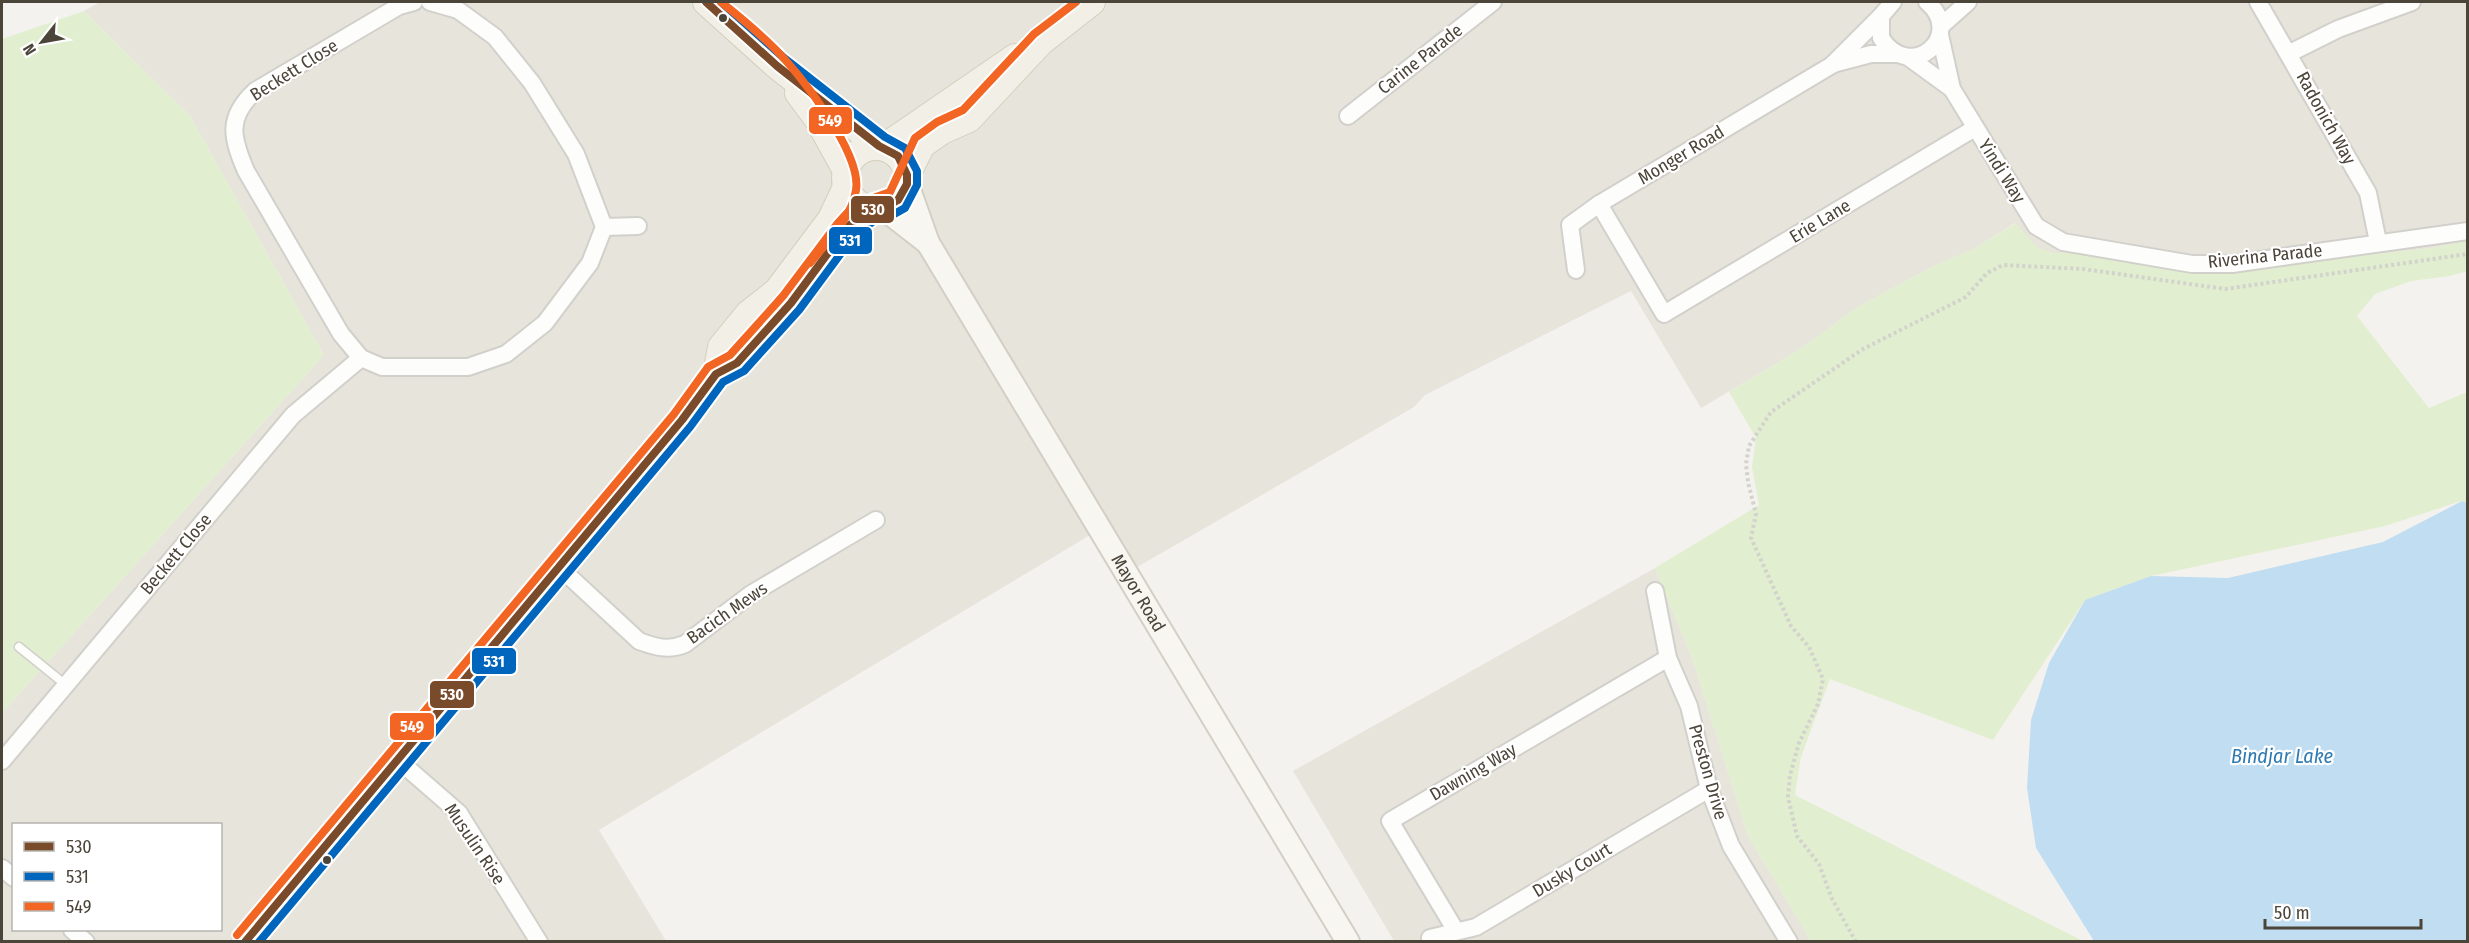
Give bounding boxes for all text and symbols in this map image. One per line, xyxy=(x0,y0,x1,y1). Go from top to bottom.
north arrow xyxy=(12,12,72,72)
unlabelled marker xyxy=(717,12,729,24)
street label: Carine Parade xyxy=(1373,19,1467,99)
street label: Beckett Close xyxy=(246,34,342,106)
text: N xyxy=(19,40,40,58)
street label: Radonich Way xyxy=(2292,68,2360,168)
line badge: 549 xyxy=(808,106,853,135)
text: 549 xyxy=(818,111,842,130)
street label: Monger Road xyxy=(1634,121,1728,189)
street label: Yindi Way xyxy=(1974,135,2030,207)
street label: Erie Lane xyxy=(1786,194,1855,248)
line badge: 530 xyxy=(850,195,895,224)
text: 530 xyxy=(861,200,885,219)
line badge: 531 xyxy=(828,226,873,255)
text: 531 xyxy=(839,231,861,250)
street label: Riverina Parade xyxy=(2207,239,2323,273)
street label: Beckett Close xyxy=(136,509,216,599)
street label: Mayor Road xyxy=(1107,550,1170,636)
street label: Bacich Mews xyxy=(682,577,772,649)
line badge: 531 xyxy=(471,647,517,675)
text: 531 xyxy=(483,652,505,671)
line badge: 530 xyxy=(429,680,475,709)
text: 530 xyxy=(440,685,464,704)
line badge: 549 xyxy=(389,712,435,741)
text: 549 xyxy=(400,717,424,736)
street label: Preston Drive xyxy=(1684,722,1732,822)
street label: Dawning Way xyxy=(1426,738,1520,806)
water label: Bindjar Lake xyxy=(2231,744,2334,768)
street label: Musulin Rise xyxy=(440,799,510,889)
legend xyxy=(12,823,222,931)
text: 530 xyxy=(66,836,92,858)
street label: Dusky Court xyxy=(1529,838,1615,902)
unlabelled marker xyxy=(321,854,333,866)
text: 531 xyxy=(66,866,89,888)
scale bar xyxy=(2265,892,2421,930)
text: 549 xyxy=(66,896,91,918)
text: 50 m xyxy=(2274,902,2310,924)

